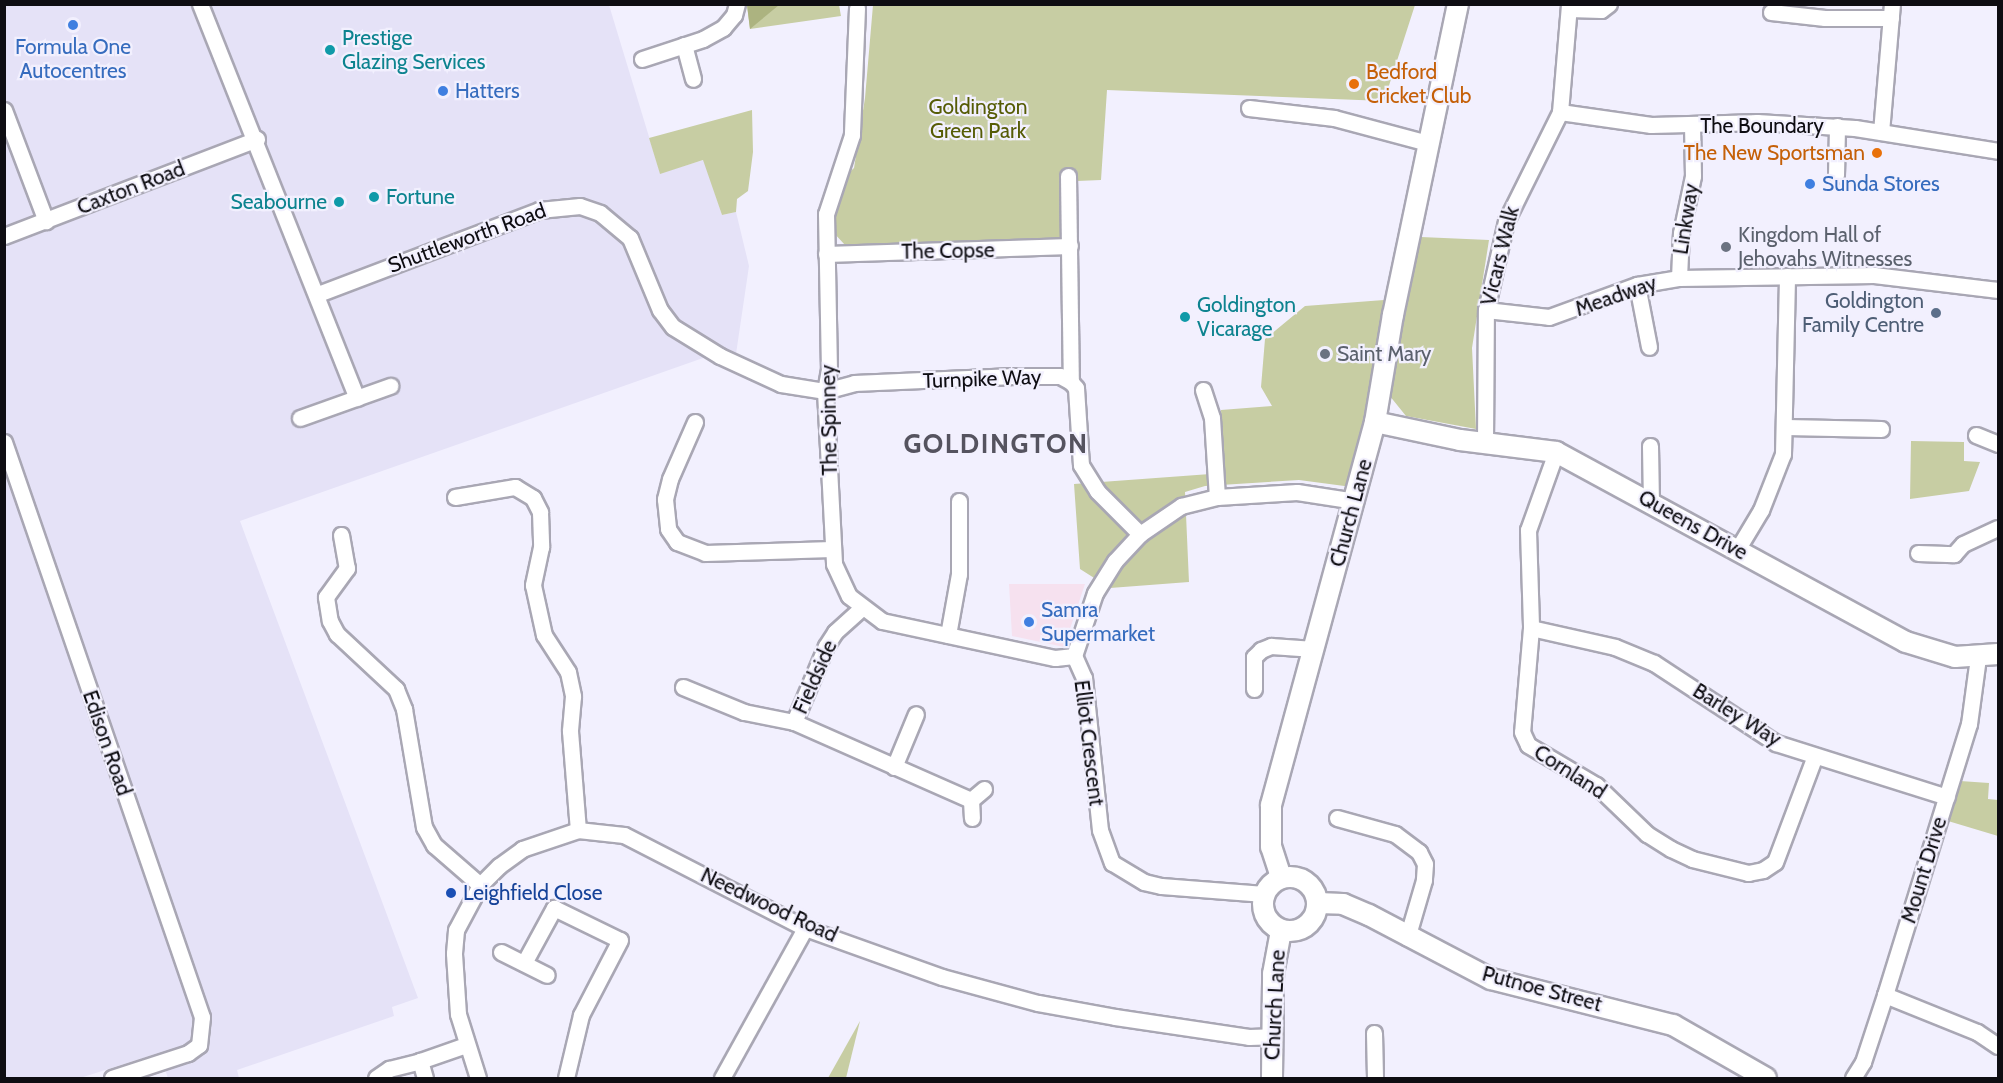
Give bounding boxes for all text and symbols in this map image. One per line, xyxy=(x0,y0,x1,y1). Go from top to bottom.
marker: Formula One Autocentres xyxy=(66,18,80,32)
place label: Prestige Glazing Services xyxy=(342,25,486,75)
place label: Formula One Autocentres xyxy=(15,34,131,84)
marker: Prestige Glazing Services xyxy=(323,43,337,57)
place label: Bedford Cricket Club xyxy=(1366,59,1471,109)
marker: Bedford Cricket Club xyxy=(1347,77,1361,91)
place label: Hatters xyxy=(455,78,520,104)
marker: Hatters xyxy=(436,84,450,98)
park label: Goldington Green Park xyxy=(929,94,1027,144)
street label: The Boundary xyxy=(1700,113,1824,139)
place label: The New Sportsman xyxy=(1684,140,1865,166)
marker: The New Sportsman xyxy=(1870,146,1884,160)
street label: Caxton Road xyxy=(73,156,189,220)
place label: Sunda Stores xyxy=(1822,171,1940,197)
marker: Sunda Stores xyxy=(1803,177,1817,191)
street label: Linkway xyxy=(1668,182,1704,256)
place label: Fortune xyxy=(386,184,455,210)
place label: Seabourne xyxy=(231,189,327,215)
marker: Fortune xyxy=(367,190,381,204)
marker: Seabourne xyxy=(332,195,346,209)
street label: Shuttleworth Road xyxy=(385,198,549,278)
street label: Vicars Walk xyxy=(1476,204,1524,308)
place label: Kingdom Hall of Jehovahs Witnesses xyxy=(1738,222,1912,272)
street label: The Copse xyxy=(901,238,995,264)
marker: Kingdom Hall of Jehovahs Witnesses xyxy=(1719,240,1733,254)
street label: Meadway xyxy=(1572,270,1660,322)
place label: Goldington Family Centre xyxy=(1802,288,1924,338)
place label: Goldington Vicarage xyxy=(1197,292,1296,342)
marker: Goldington Family Centre xyxy=(1929,306,1943,320)
marker: Goldington Vicarage xyxy=(1178,310,1192,324)
place label: Saint Mary xyxy=(1337,341,1431,367)
marker: Saint Mary xyxy=(1318,347,1332,361)
street label: The Spinney xyxy=(815,364,843,476)
street label: Turnpike Way xyxy=(922,364,1042,394)
district label: GOLDINGTON xyxy=(903,428,1089,460)
street label: Church Lane xyxy=(1325,456,1377,570)
street label: Queens Drive xyxy=(1634,485,1752,565)
place label: Samra Supermarket xyxy=(1041,597,1155,647)
marker: Samra Supermarket xyxy=(1022,615,1036,629)
street label: Fieldside xyxy=(788,636,842,718)
street label: Barley Way xyxy=(1688,678,1786,752)
street label: Elliot Crescent xyxy=(1069,679,1109,807)
street label: Edison Road xyxy=(77,687,137,799)
street label: Cornland xyxy=(1529,739,1611,805)
street label: Mount Drive xyxy=(1896,814,1952,926)
street label: Needwood Road xyxy=(697,862,841,948)
place label: Leighfield Close xyxy=(463,880,602,906)
marker: Leighfield Close xyxy=(444,886,458,900)
street label: Church Lane xyxy=(1260,949,1290,1061)
street label: Putnoe Street xyxy=(1479,961,1605,1017)

